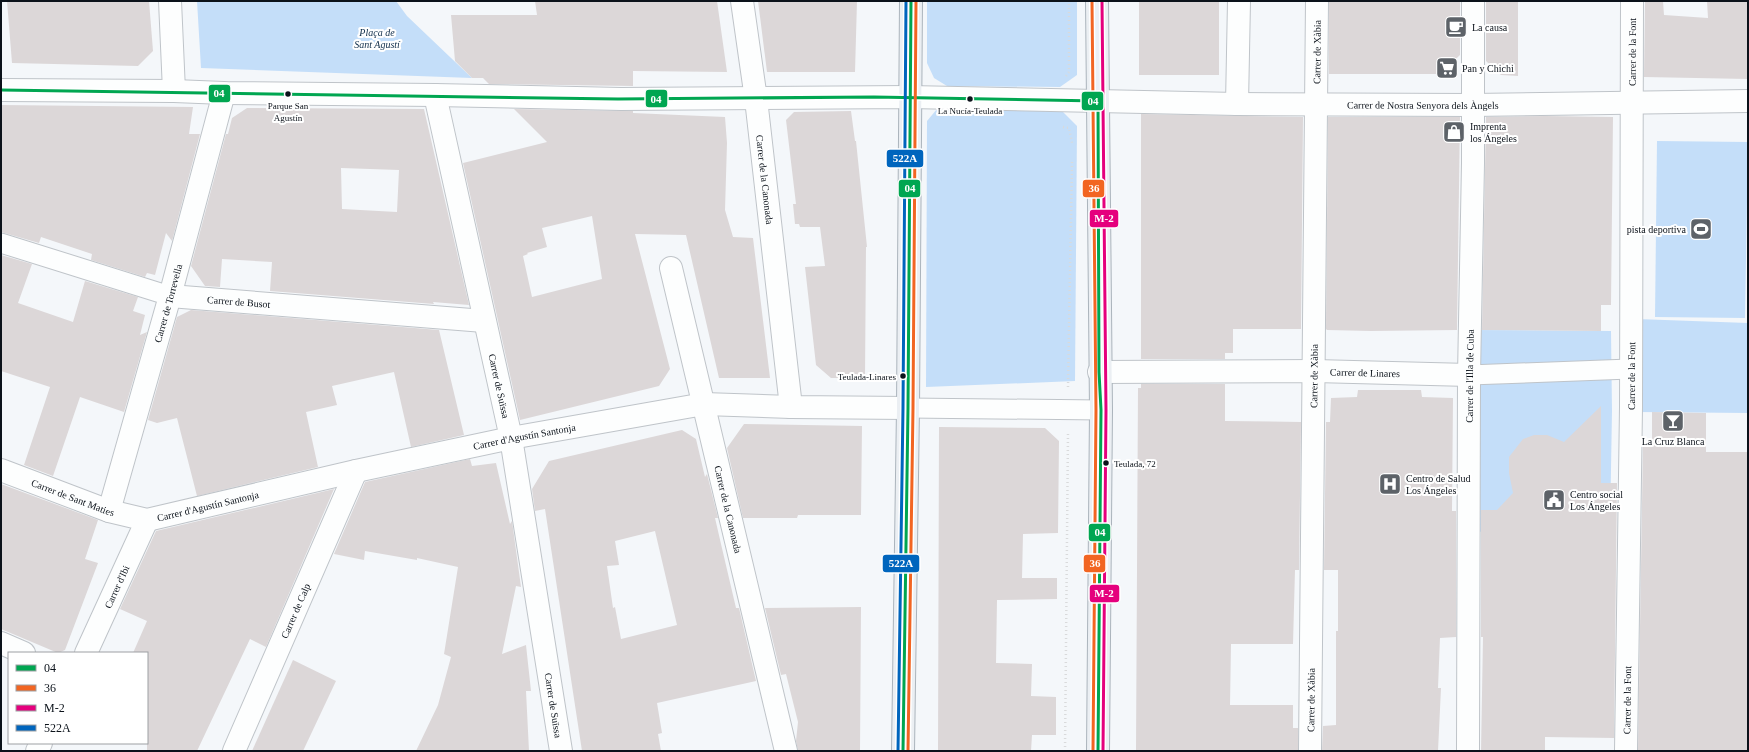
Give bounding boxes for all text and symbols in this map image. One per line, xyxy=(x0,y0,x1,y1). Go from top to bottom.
cafe icon: La causa xyxy=(1443,14,1469,40)
street label: Carrer de la Font xyxy=(1627,18,1638,86)
street label: Carrer de Xàbia xyxy=(1311,19,1323,84)
place label: La causa xyxy=(1472,22,1508,33)
park label: Plaça de Sant Agustí xyxy=(354,27,401,50)
supermarket icon: Pan y Chichi xyxy=(1434,55,1460,81)
place label: Pan y Chichi xyxy=(1462,63,1514,74)
line badge: 04 xyxy=(208,84,231,103)
text: 04 xyxy=(214,87,225,99)
marker: Parque San Agustín xyxy=(283,89,293,99)
line badge: 04 xyxy=(645,89,668,108)
line badge: 04 xyxy=(1081,91,1104,111)
text: 04 xyxy=(651,93,662,105)
marker: La Nucía-Teulada xyxy=(965,94,975,104)
text: 04 xyxy=(1088,95,1099,107)
street label: Carrer de Nostra Senyora dels Àngels xyxy=(1347,99,1499,111)
place label: Parque San Agustín xyxy=(268,101,309,123)
place label: La Nucía-Teulada xyxy=(938,106,1002,116)
shop icon: Imprenta los Ángeles xyxy=(1441,119,1467,145)
place label: Imprenta los Ángeles xyxy=(1470,121,1517,144)
street label: Carrer de la Canonada xyxy=(754,134,775,225)
line badge: 522A xyxy=(886,149,924,168)
text: 522A xyxy=(893,152,917,164)
line badge: 04 xyxy=(898,179,921,198)
line badge: 36 xyxy=(1082,179,1105,198)
text: 04 xyxy=(905,182,916,194)
text: 36 xyxy=(1089,182,1100,194)
line badge: M-2 xyxy=(1089,209,1119,228)
text: M-2 xyxy=(1094,212,1114,224)
sports icon: pista deportiva xyxy=(1688,216,1714,242)
place label: pista deportiva xyxy=(1627,224,1687,235)
street label: Carrer de Torrevella xyxy=(152,262,184,344)
street label: Carrer de Busot xyxy=(207,294,271,310)
street label: Carrer de l'Illa de Cuba xyxy=(1464,329,1476,423)
street label: Carrer de la Font xyxy=(1626,342,1637,410)
street label: Carrer de Xàbia xyxy=(1308,343,1320,408)
street label: Carrer de Suïssa xyxy=(487,353,512,420)
street label: Carrer de Linares xyxy=(1330,366,1400,379)
marker: Teulada-Linares xyxy=(898,371,908,381)
place label: Teulada-Linares xyxy=(838,372,896,382)
bar icon: La Cruz Blanca xyxy=(1660,408,1686,434)
street label: Carrer d'Agustín Santonja xyxy=(472,422,577,452)
place label: La Cruz Blanca xyxy=(1642,436,1705,447)
marker: Teulada, 72 xyxy=(1101,458,1111,468)
place label: Teulada, 72 xyxy=(1114,459,1156,469)
street label: Carrer de la Canonada xyxy=(712,464,744,555)
hospital icon: Centro de Salud Los Ángeles xyxy=(1377,471,1403,497)
place label: Centro de Salud Los Ángeles xyxy=(1406,473,1470,496)
street label: Carrer de Sant Maties xyxy=(30,477,115,518)
public building icon: Centro social Los Ángeles xyxy=(1541,487,1567,513)
street label: Carrer d'Agustín Santonja xyxy=(156,489,260,523)
place label: Centro social Los Ángeles xyxy=(1570,489,1623,512)
line badge: 04 xyxy=(1088,523,1111,542)
text: 04 xyxy=(1095,526,1106,538)
line badge: 522A xyxy=(882,554,920,573)
line badge: 36 xyxy=(1083,554,1106,573)
text: 522A xyxy=(889,557,913,569)
text: 36 xyxy=(1090,557,1101,569)
street label: Carrer d'Ibi xyxy=(102,563,132,610)
street label: Carrer de Calp xyxy=(279,582,312,640)
line badge: M-2 xyxy=(1089,584,1120,603)
text: M-2 xyxy=(1094,587,1114,599)
legend xyxy=(8,652,148,744)
text: 04 xyxy=(44,661,56,675)
street label: Carrer de la Font xyxy=(1621,666,1633,734)
street label: Carrer de Xàbia xyxy=(1305,667,1317,732)
street label: Carrer de Suïssa xyxy=(543,672,564,739)
text: 36 xyxy=(44,681,56,695)
text: M-2 xyxy=(44,701,65,715)
text: 522A xyxy=(44,721,71,735)

